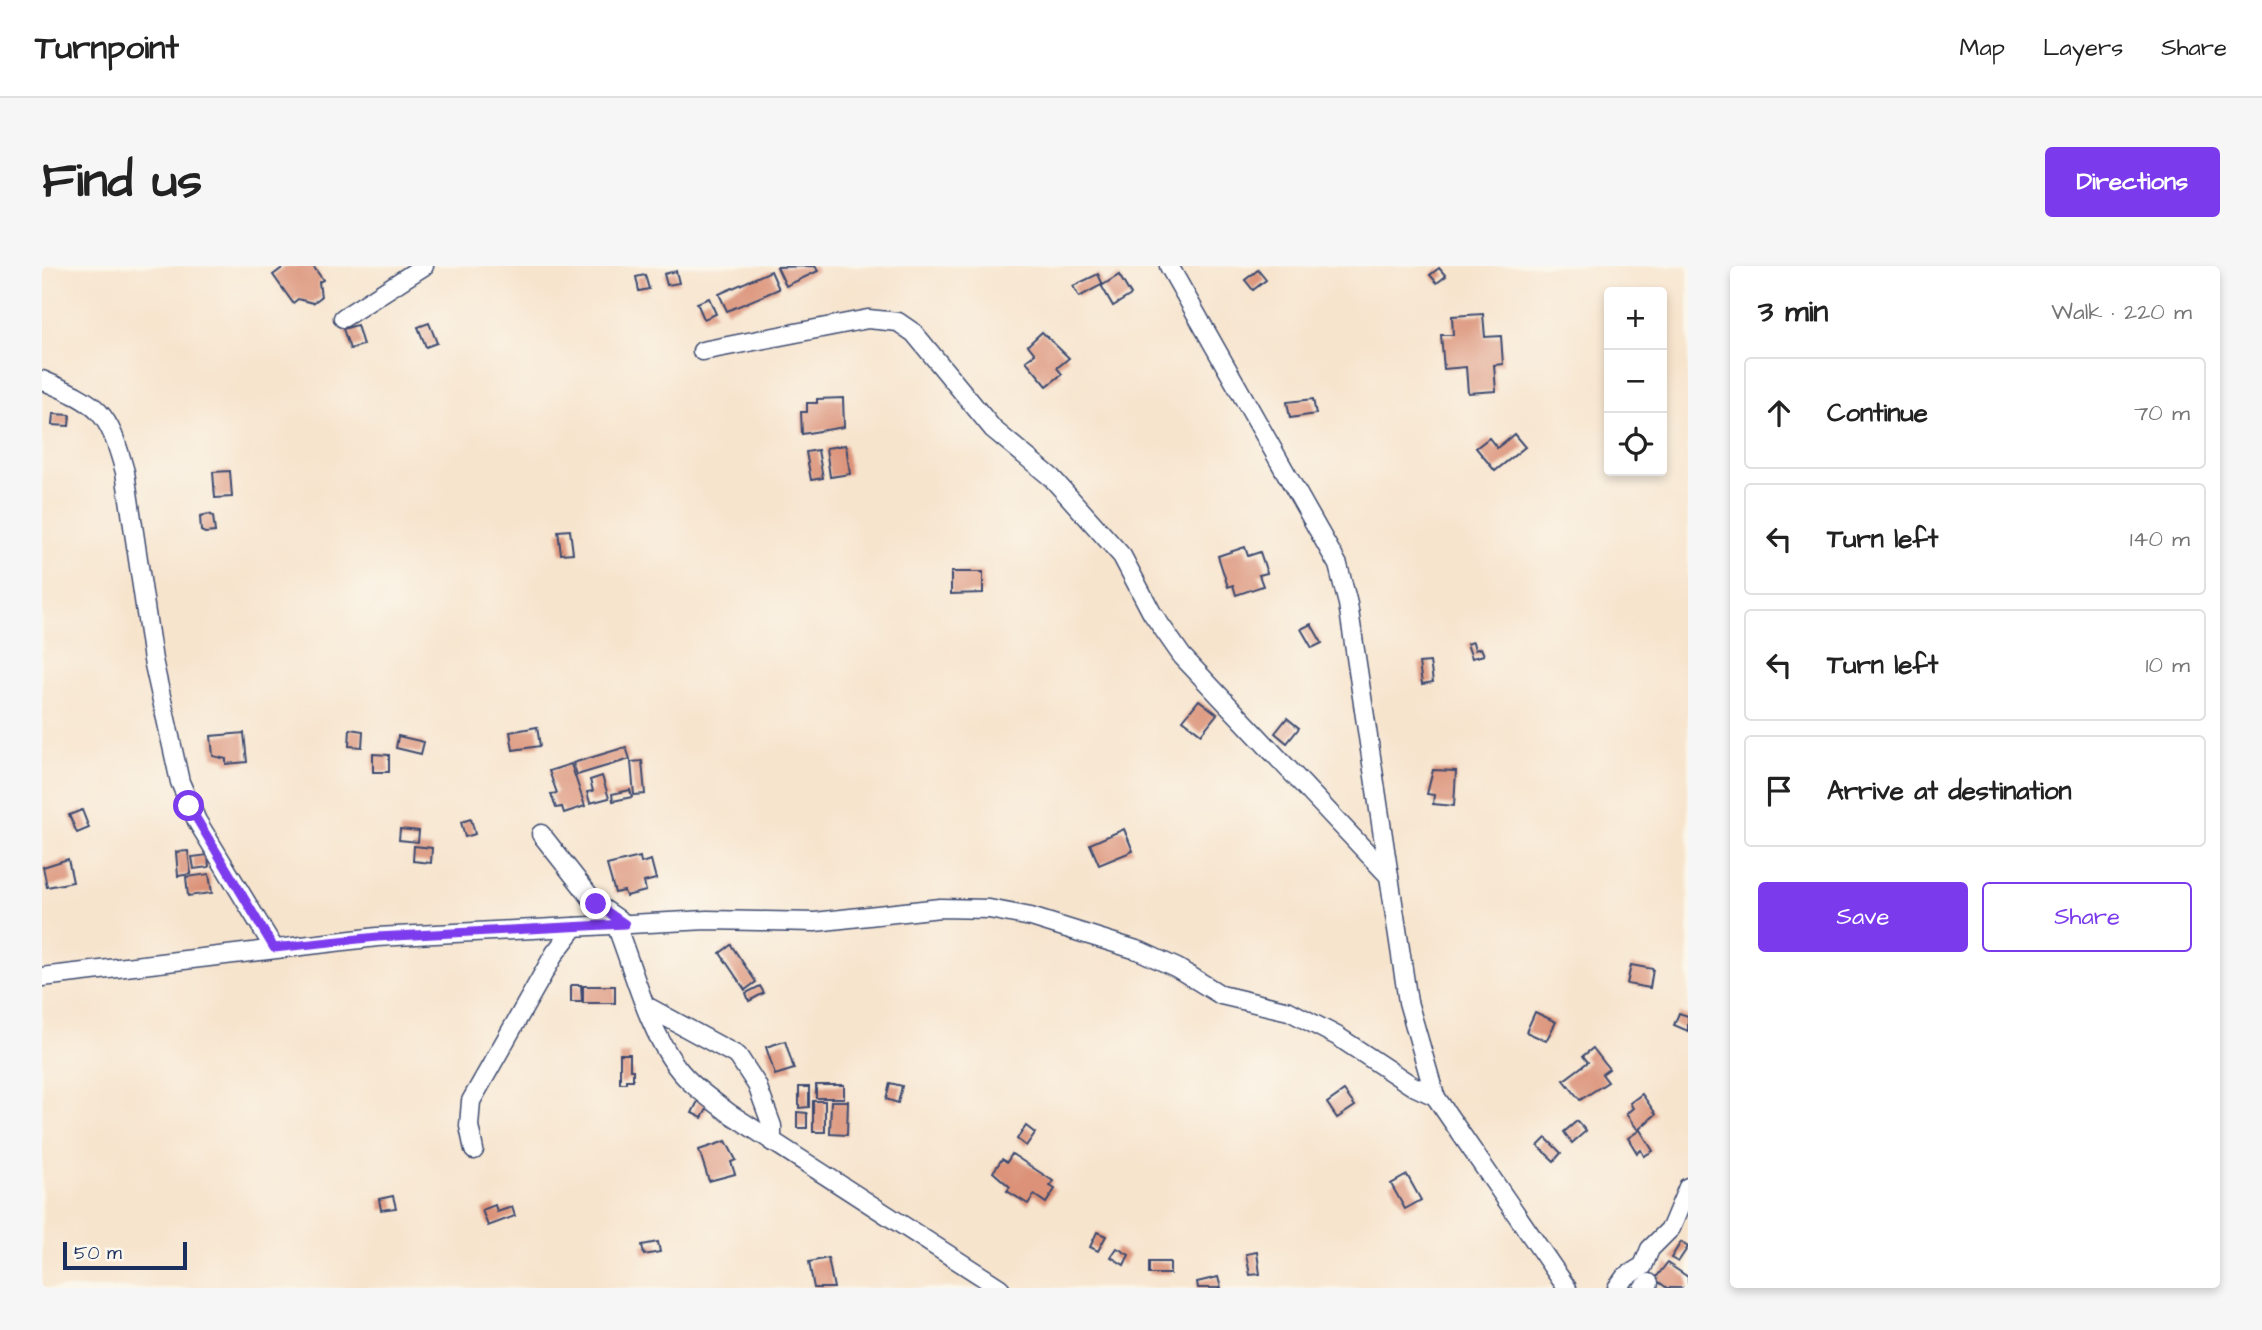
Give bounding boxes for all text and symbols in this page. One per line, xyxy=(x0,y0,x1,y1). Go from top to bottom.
text: Turnpoint xyxy=(35,25,179,71)
text: Map xyxy=(1960,31,2005,65)
text: Layers xyxy=(2043,31,2123,65)
text: Share xyxy=(2161,31,2227,65)
button: Directions xyxy=(2045,147,2220,217)
text: Find us xyxy=(42,148,202,216)
map controls xyxy=(1604,287,1667,476)
button: + xyxy=(1604,287,1667,350)
text: 3 min xyxy=(1758,291,1828,333)
text: Walk · 220 m xyxy=(2051,296,2192,328)
button: − xyxy=(1604,350,1667,413)
icon: ahead xyxy=(1760,394,1798,432)
text: Continue xyxy=(1827,395,1928,431)
text: 70 m xyxy=(2134,397,2190,429)
button: locate xyxy=(1604,413,1667,476)
icon: left xyxy=(1760,520,1798,558)
text: Turn left xyxy=(1827,521,1938,557)
text: 140 m xyxy=(2130,523,2190,555)
icon: left xyxy=(1760,646,1798,684)
text: Turn left xyxy=(1827,647,1938,683)
text: 10 m xyxy=(2145,649,2190,681)
icon: arrive xyxy=(1760,772,1798,810)
text: Arrive at destination xyxy=(1827,773,2072,809)
route start xyxy=(173,790,204,821)
button: Save xyxy=(1758,882,1968,952)
button: Share xyxy=(1982,882,2192,952)
route end xyxy=(580,888,611,919)
scale bar xyxy=(63,1239,187,1271)
text: 50 m xyxy=(74,1240,122,1267)

